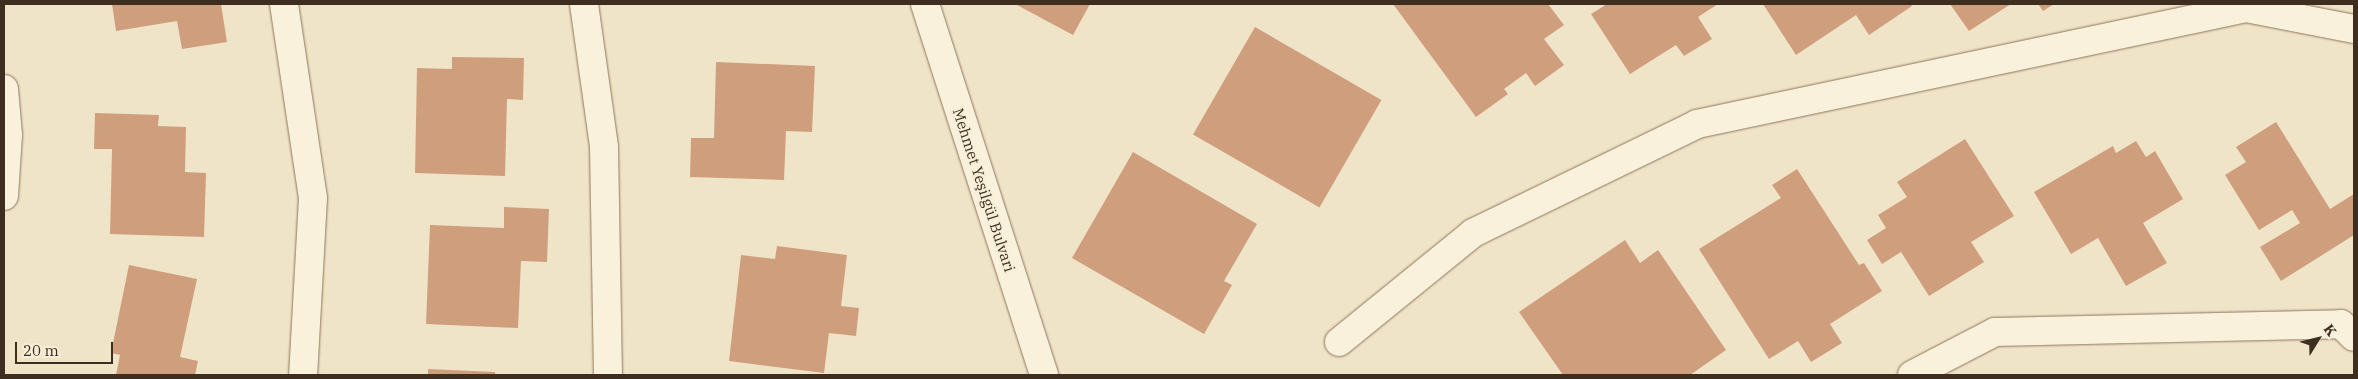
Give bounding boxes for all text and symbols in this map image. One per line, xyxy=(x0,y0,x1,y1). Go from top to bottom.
street label: Mehmet Yeşilgül Bulvari xyxy=(949,106,1019,274)
north arrow xyxy=(2293,314,2343,364)
text: K xyxy=(2320,321,2341,340)
scale bar xyxy=(18,332,115,364)
text: 20 m xyxy=(23,341,59,360)

